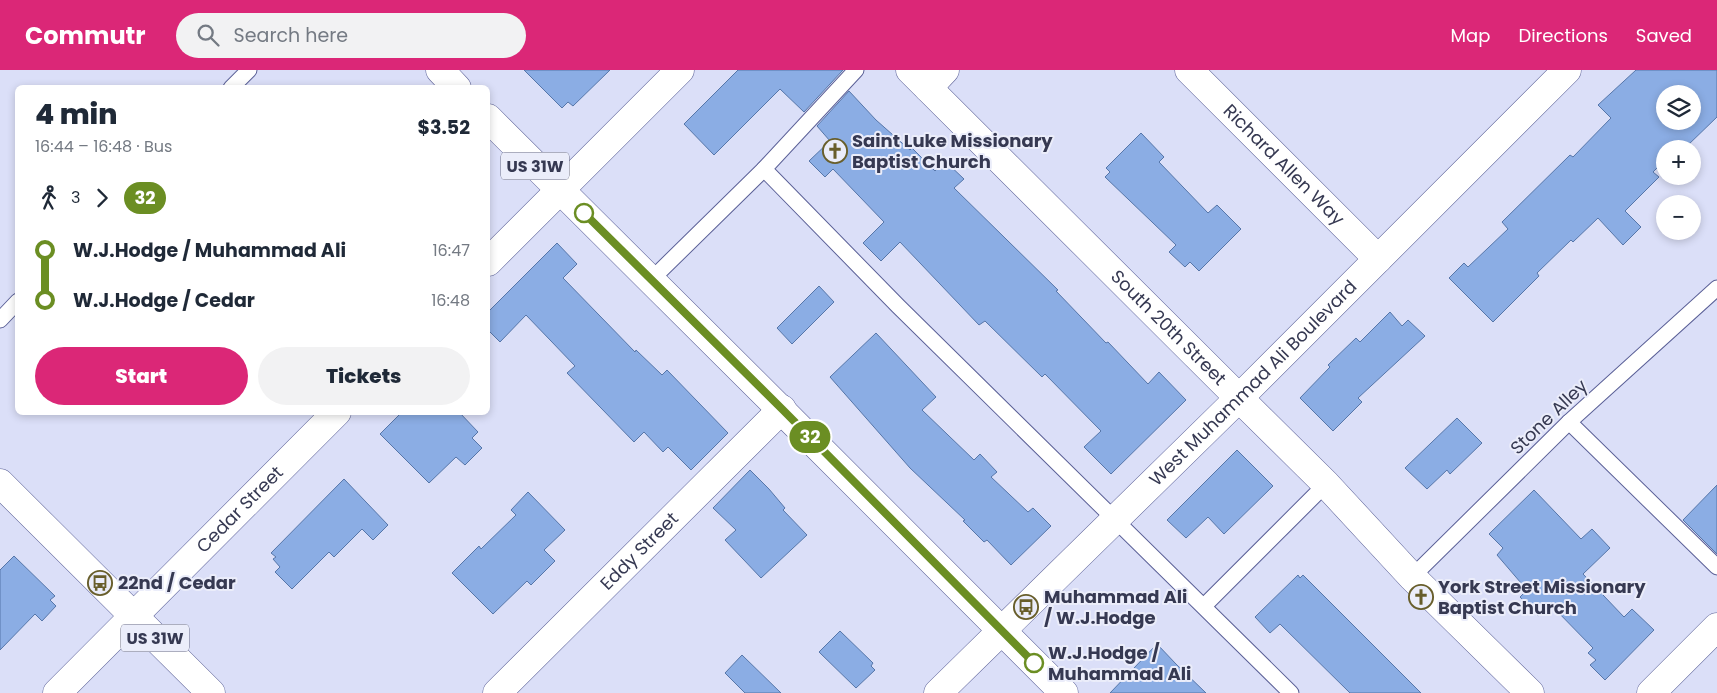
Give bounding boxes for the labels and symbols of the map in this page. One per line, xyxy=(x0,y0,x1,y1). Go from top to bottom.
street label: Richard Allen Way xyxy=(1218,98,1350,231)
place label: Saint Luke Missionary Baptist Church xyxy=(852,128,1053,174)
church icon: Saint Luke Missionary Baptist Church xyxy=(822,138,848,164)
road number: US 31W xyxy=(501,152,569,180)
unlabelled marker xyxy=(574,203,594,223)
street label: South 20th Street xyxy=(1106,264,1232,391)
street label: West Muhammad Ali Boulevard xyxy=(1143,274,1362,491)
street label: Stone Alley xyxy=(1505,373,1593,460)
line badge: 32 xyxy=(788,421,832,453)
street label: Cedar Street xyxy=(190,460,288,558)
street label: Eddy Street xyxy=(594,506,684,595)
bus stop icon: 22nd / Cedar xyxy=(87,570,113,596)
place label: 22nd / Cedar xyxy=(118,570,236,595)
place label: York Street Missionary Baptist Church xyxy=(1438,574,1646,620)
place label: Muhammad Ali / W.J.Hodge xyxy=(1044,584,1187,630)
church icon: York Street Missionary Baptist Church xyxy=(1408,584,1434,610)
bus stop icon: Muhammad Ali / W.J.Hodge xyxy=(1013,594,1039,620)
road number: US 31W xyxy=(121,624,189,652)
place label: W.J.Hodge / Muhammad Ali xyxy=(1048,640,1191,686)
marker: W.J.Hodge / Muhammad Ali xyxy=(1024,653,1044,673)

